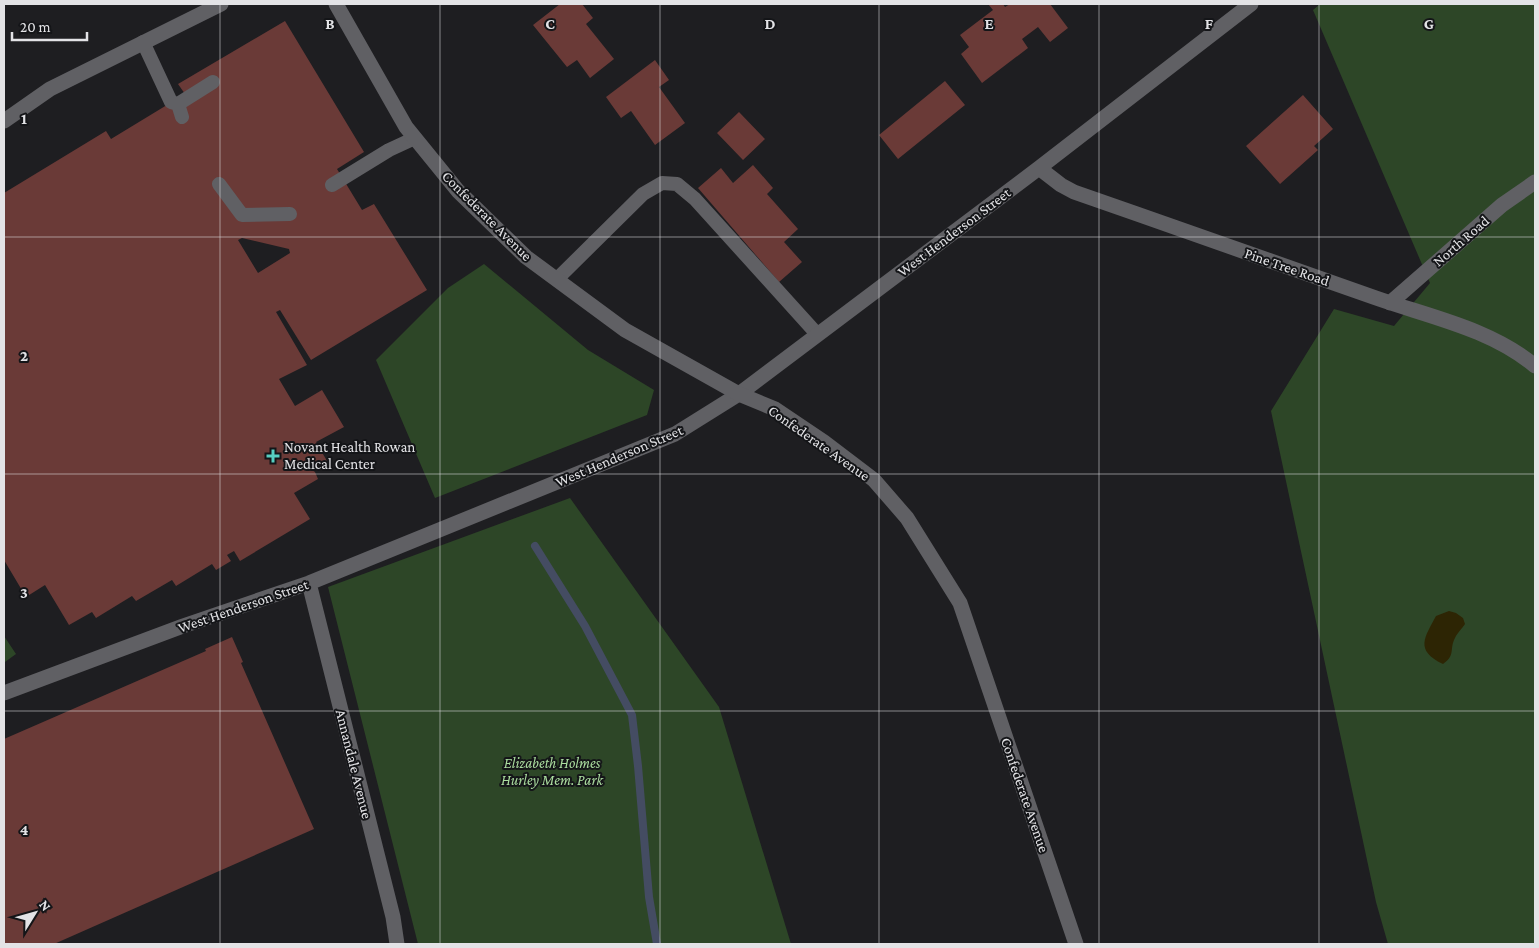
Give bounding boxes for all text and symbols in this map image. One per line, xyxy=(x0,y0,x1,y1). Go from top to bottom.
scale bar xyxy=(12,10,88,42)
text: B xyxy=(325,15,335,32)
text: C xyxy=(545,15,555,32)
text: D xyxy=(764,15,776,32)
text: E xyxy=(984,15,994,32)
text: F xyxy=(1205,15,1214,32)
text: G xyxy=(1424,15,1434,32)
text: 20 m xyxy=(20,19,51,35)
text: 1 xyxy=(21,110,27,127)
street label: Confederate Avenue xyxy=(439,168,535,264)
street label: West Henderson Street xyxy=(894,184,1014,280)
street label: North Road xyxy=(1430,212,1492,270)
street label: Pine Tree Road xyxy=(1243,245,1332,289)
text: 2 xyxy=(20,347,28,364)
street label: Confederate Avenue xyxy=(765,402,873,484)
street label: West Henderson Street xyxy=(553,421,686,490)
place label: Novant Health Rowan Medical Center xyxy=(284,439,415,472)
marker: Novant Health Rowan Medical Center xyxy=(266,449,280,463)
street label: West Henderson Street xyxy=(176,576,311,636)
text: 3 xyxy=(20,584,28,601)
street label: Annandale Avenue xyxy=(333,708,375,821)
street label: Confederate Avenue xyxy=(998,736,1052,855)
park label: Elizabeth Holmes Hurley Mem. Park xyxy=(501,755,605,789)
text: 4 xyxy=(20,821,29,838)
north arrow xyxy=(10,888,60,938)
text: N xyxy=(36,897,55,914)

